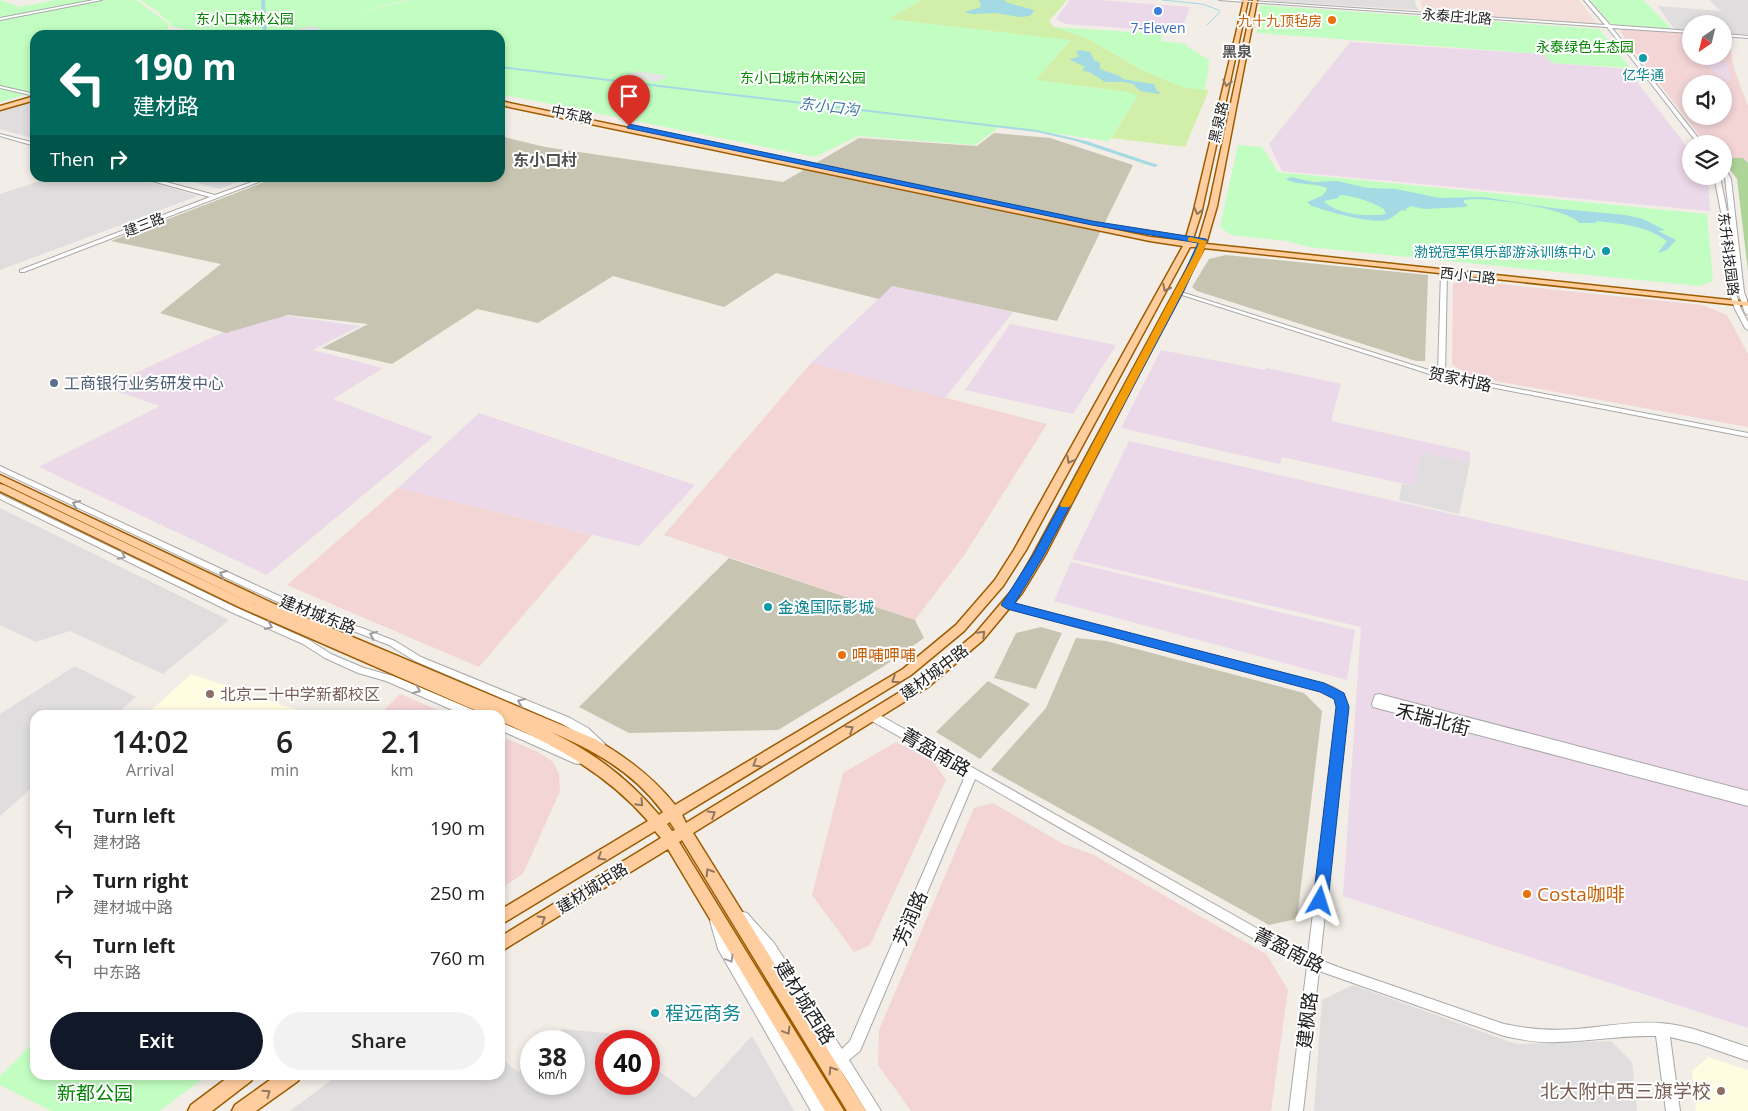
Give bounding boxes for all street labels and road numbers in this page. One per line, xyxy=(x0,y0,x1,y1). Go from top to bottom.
street label: 永泰庄北路 xyxy=(1421,4,1493,28)
street label: 黑泉路 xyxy=(1204,99,1232,145)
street label: 中东路 xyxy=(549,100,595,128)
street label: 建三路 xyxy=(121,208,167,240)
street label: 东升科技园路 xyxy=(1714,211,1744,297)
street label: 西小口路 xyxy=(1439,263,1497,287)
street label: 贺家村路 xyxy=(1426,362,1494,396)
street label: 建材城东路 xyxy=(277,589,359,639)
street label: 建材城中路 xyxy=(895,639,973,705)
street label: 禾瑞北街 xyxy=(1393,697,1473,741)
street label: 菁盈南路 xyxy=(897,722,975,782)
street label: 建材城中路 xyxy=(552,857,632,919)
street label: 芳润路 xyxy=(887,887,933,949)
street label: 菁盈南路 xyxy=(1249,921,1329,979)
street label: 建材城西路 xyxy=(769,955,841,1049)
street label: 建枫路 xyxy=(1291,990,1323,1050)

